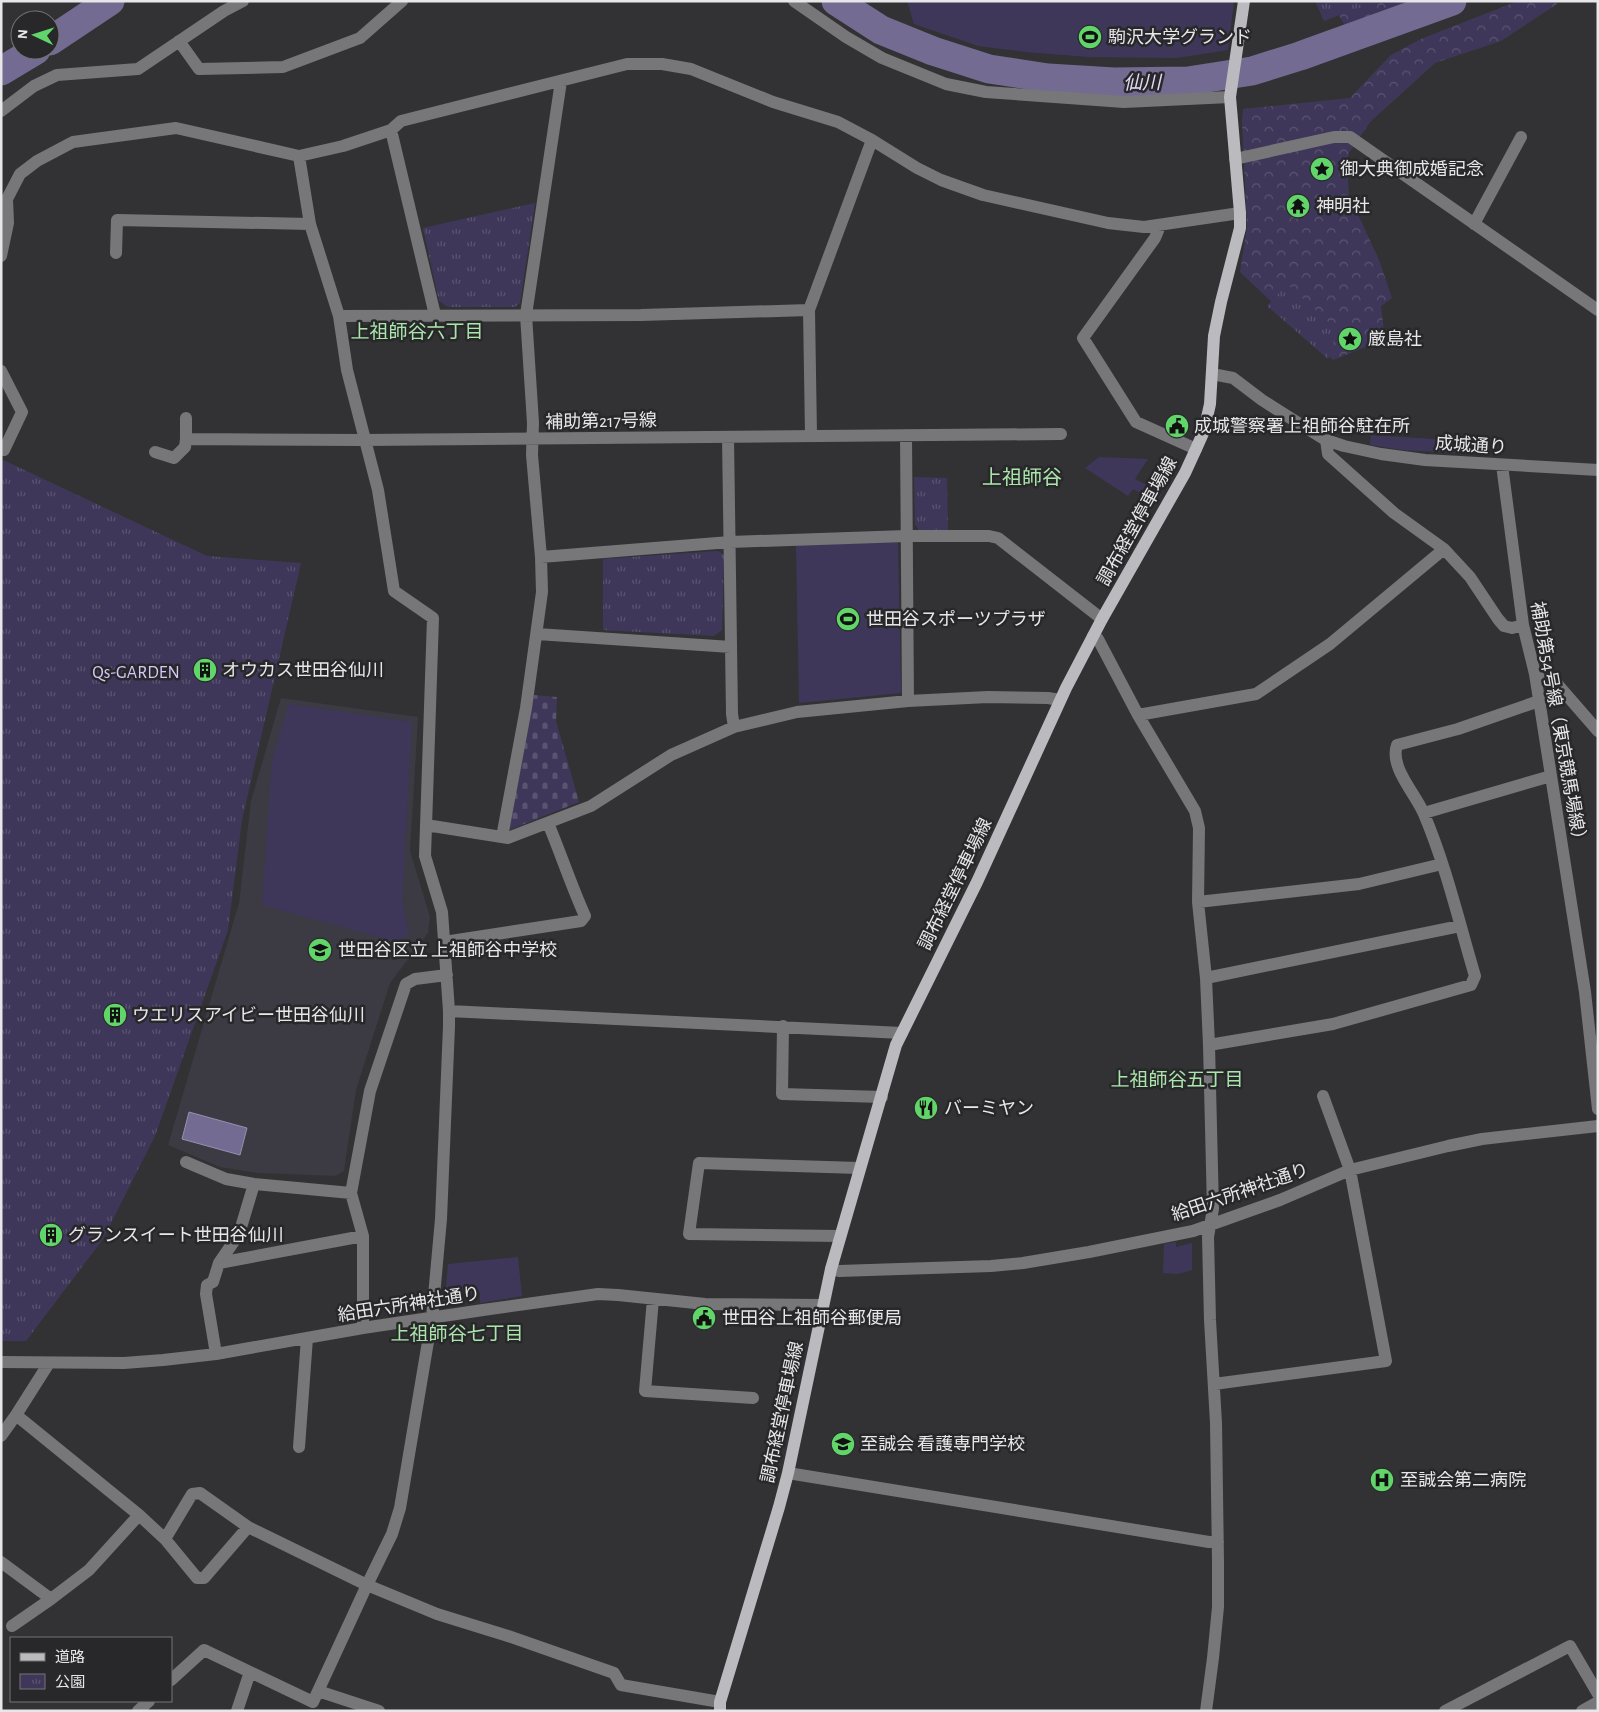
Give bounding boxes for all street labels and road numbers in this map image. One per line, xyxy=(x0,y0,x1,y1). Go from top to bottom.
street label: 補助第217号線 xyxy=(545,410,657,432)
street label: 成城通り xyxy=(1434,434,1508,457)
street label: 調布経堂停車場線 xyxy=(1093,453,1181,589)
street label: 補助第54号線（東京競馬場線） xyxy=(1527,600,1591,850)
street label: 調布経堂停車場線 xyxy=(914,815,996,953)
street label: 給田六所神社通り xyxy=(1169,1159,1311,1225)
street label: 給田六所神社通り xyxy=(336,1283,482,1325)
street label: 調布経堂停車場線 xyxy=(757,1339,807,1485)

